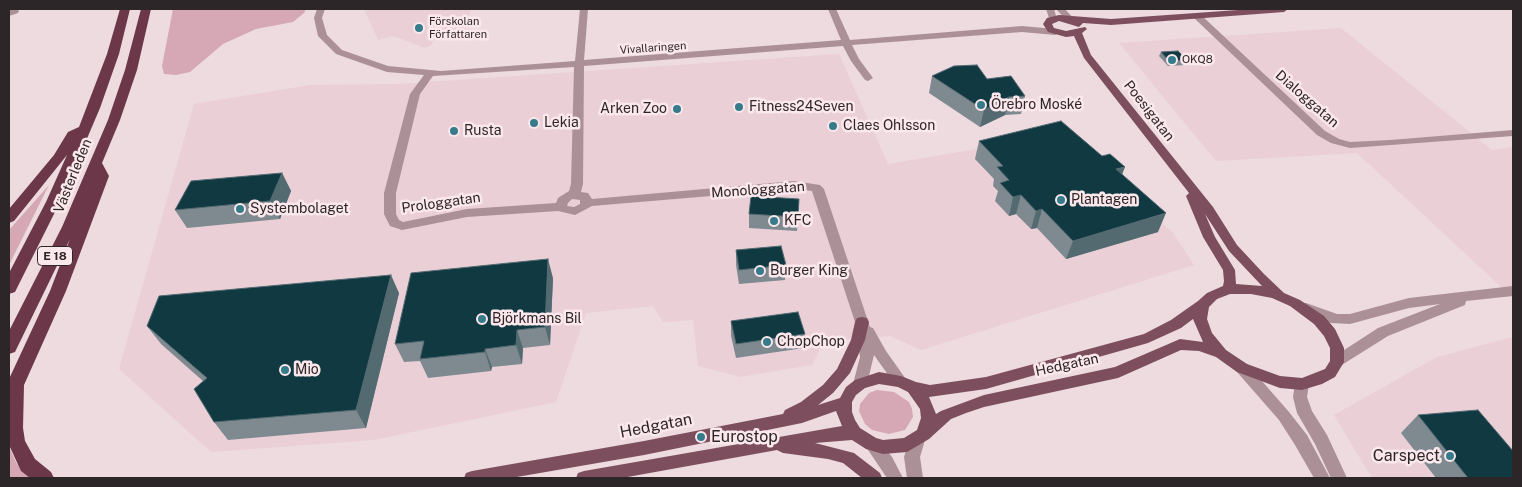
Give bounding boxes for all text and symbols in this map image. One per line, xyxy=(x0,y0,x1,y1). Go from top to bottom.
place label: Förskolan Författaren xyxy=(429,15,487,41)
marker: Förskolan Författaren xyxy=(413,22,425,34)
street label: Vivallaringen xyxy=(619,39,687,57)
place label: OKQ8 xyxy=(1182,53,1213,67)
marker: OKQ8 xyxy=(1166,54,1178,66)
street label: Dialoggatan xyxy=(1272,67,1342,131)
street label: Poesigatan xyxy=(1120,77,1178,145)
place label: Örebro Moské xyxy=(991,97,1082,113)
place label: Fitness24Seven xyxy=(749,99,854,115)
marker: Örebro Moské xyxy=(975,99,987,111)
place label: Arken Zoo xyxy=(600,101,667,117)
marker: Fitness24Seven xyxy=(733,101,745,113)
marker: Arken Zoo xyxy=(671,103,683,115)
place label: Lekia xyxy=(544,115,579,131)
marker: Lekia xyxy=(528,117,540,129)
place label: Claes Ohlsson xyxy=(843,118,935,134)
marker: Claes Ohlsson xyxy=(827,120,839,132)
place label: Rusta xyxy=(464,123,502,139)
marker: Rusta xyxy=(448,125,460,137)
street label: Västerleden xyxy=(51,137,95,215)
street label: Monologgatan xyxy=(711,178,805,202)
street label: Prologgatan xyxy=(400,189,482,217)
place label: Plantagen xyxy=(1071,192,1137,208)
marker: Plantagen xyxy=(1055,194,1067,206)
place label: Systembolaget xyxy=(250,201,349,217)
marker: Systembolaget xyxy=(234,203,246,215)
place label: KFC xyxy=(784,213,812,229)
marker: KFC xyxy=(768,215,780,227)
road number: E 18 xyxy=(38,247,72,266)
place label: Burger King xyxy=(770,263,848,279)
marker: Burger King xyxy=(754,265,766,277)
place label: Björkmans Bil xyxy=(492,311,582,327)
marker: Björkmans Bil xyxy=(476,313,488,325)
place label: ChopChop xyxy=(777,334,845,350)
marker: ChopChop xyxy=(761,336,773,348)
street label: Hedgatan xyxy=(1034,350,1100,380)
place label: Mio xyxy=(295,362,319,378)
marker: Mio xyxy=(279,364,291,376)
street label: Hedgatan xyxy=(618,410,694,442)
place label: Eurostop xyxy=(711,427,778,447)
marker: Eurostop xyxy=(695,431,707,443)
place label: Carspect xyxy=(1373,446,1440,466)
marker: Carspect xyxy=(1444,450,1456,462)

